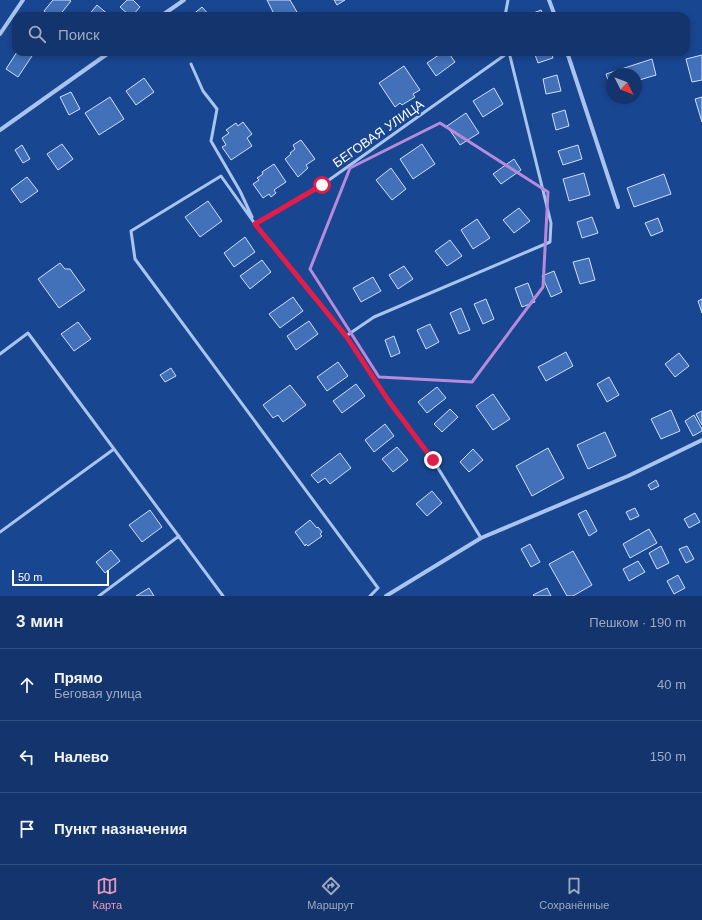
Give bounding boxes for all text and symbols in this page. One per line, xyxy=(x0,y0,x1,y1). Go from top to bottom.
search box xyxy=(12,12,690,56)
icon: search xyxy=(26,23,48,45)
text: Поиск xyxy=(58,26,100,43)
north arrow xyxy=(606,68,642,104)
street label: БЕГОВАЯ УЛИЦА xyxy=(330,96,427,170)
route start xyxy=(313,176,331,194)
route end xyxy=(424,451,442,469)
scale bar xyxy=(12,568,109,587)
text: 50 m xyxy=(18,571,42,583)
text: 3 мин xyxy=(16,612,63,631)
text: Пешком · 190 m xyxy=(589,615,686,630)
text: Прямо xyxy=(54,669,103,686)
icon: ahead xyxy=(16,674,38,696)
text: 40 m xyxy=(657,677,686,692)
text: Беговая улица xyxy=(54,686,142,701)
icon: left xyxy=(16,746,38,768)
text: Налево xyxy=(54,748,109,765)
text: 150 m xyxy=(650,749,686,764)
icon: arrive xyxy=(16,818,38,840)
text: Пункт назначения xyxy=(54,820,187,837)
tab: Карта xyxy=(93,875,122,911)
tab: Маршрут xyxy=(307,875,354,911)
tab: Сохранённые xyxy=(539,875,609,911)

